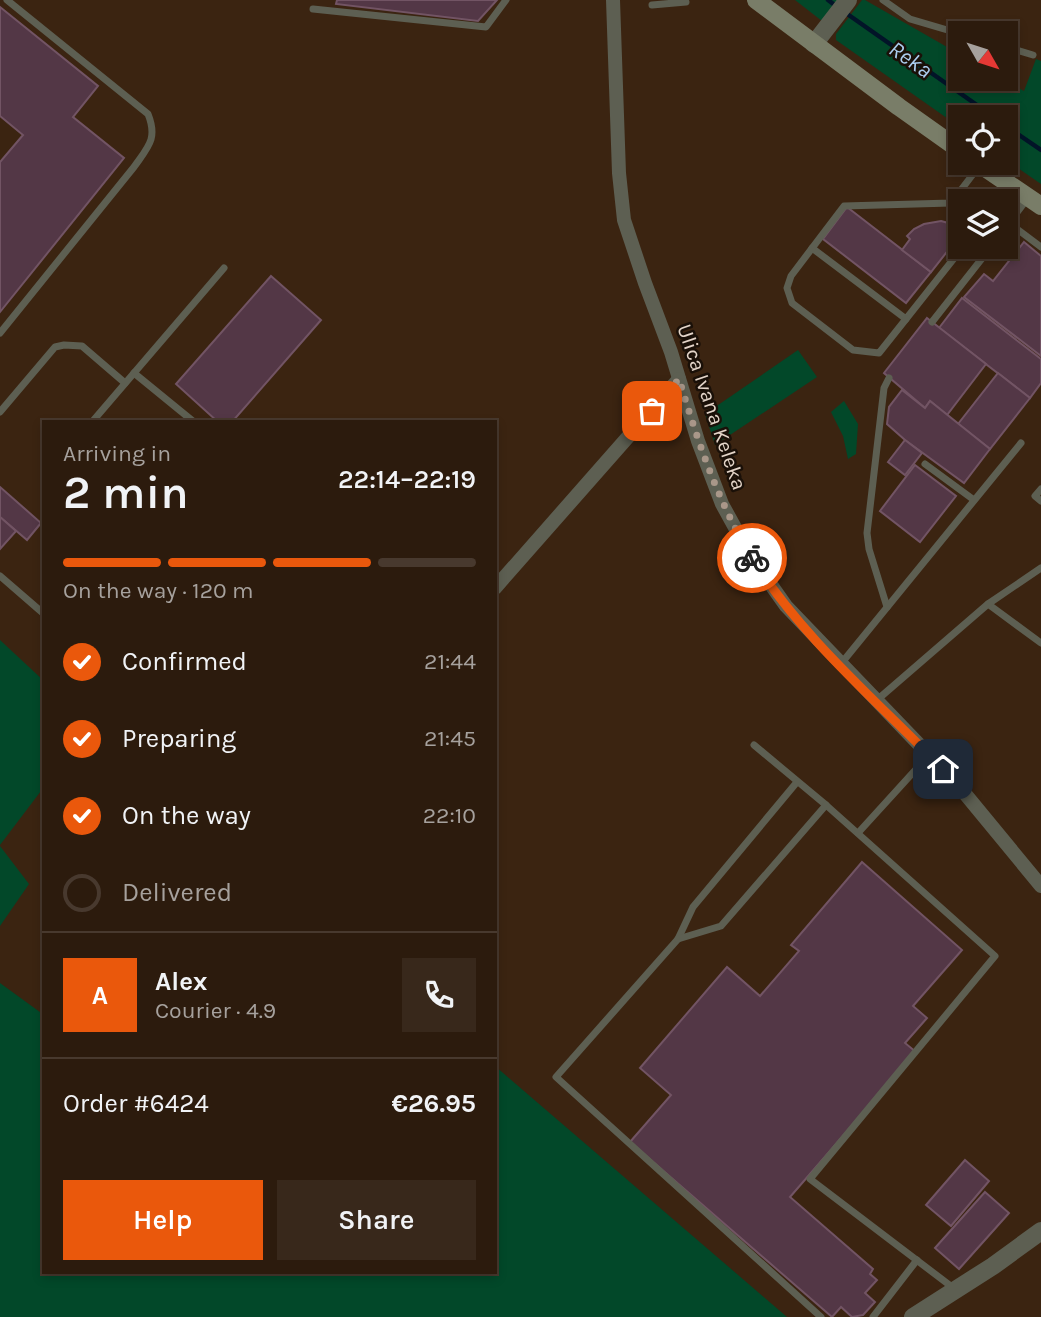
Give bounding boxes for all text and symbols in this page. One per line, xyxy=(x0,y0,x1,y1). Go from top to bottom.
north arrow xyxy=(948,21,1018,91)
map controls xyxy=(948,21,1018,259)
water label: Reka xyxy=(884,35,938,84)
button: locate xyxy=(948,105,1018,175)
button: layers xyxy=(948,189,1018,259)
street label: Ulica Ivana Keleka xyxy=(672,321,752,493)
pin xyxy=(622,381,682,441)
icon: bag xyxy=(633,392,671,430)
text: Arriving in xyxy=(63,440,171,467)
text: 22:14–22:19 xyxy=(338,464,476,495)
text: 2 min xyxy=(63,466,189,520)
courier xyxy=(717,523,787,593)
icon: bike xyxy=(733,539,771,577)
text: On the way · 120 m xyxy=(63,577,254,604)
icon: check xyxy=(63,643,101,681)
text: Confirmed xyxy=(122,646,247,677)
text: 21:44 xyxy=(424,648,476,675)
icon: check xyxy=(63,720,101,758)
text: Preparing xyxy=(122,723,236,754)
text: 21:45 xyxy=(424,725,476,752)
pin xyxy=(913,739,973,799)
icon: home xyxy=(924,750,962,788)
icon: check xyxy=(63,797,101,835)
text: On the way xyxy=(122,800,251,831)
text: 22:10 xyxy=(423,802,476,829)
text: Delivered xyxy=(122,877,232,908)
button: phone xyxy=(402,958,476,1032)
text: Alex xyxy=(155,966,207,997)
text: A xyxy=(92,980,108,1011)
text: Courier · 4.9 xyxy=(155,997,276,1024)
text: Order #6424 xyxy=(63,1088,209,1119)
text: €26.95 xyxy=(391,1088,476,1119)
button: Help xyxy=(63,1180,263,1260)
button: Share xyxy=(277,1180,476,1260)

